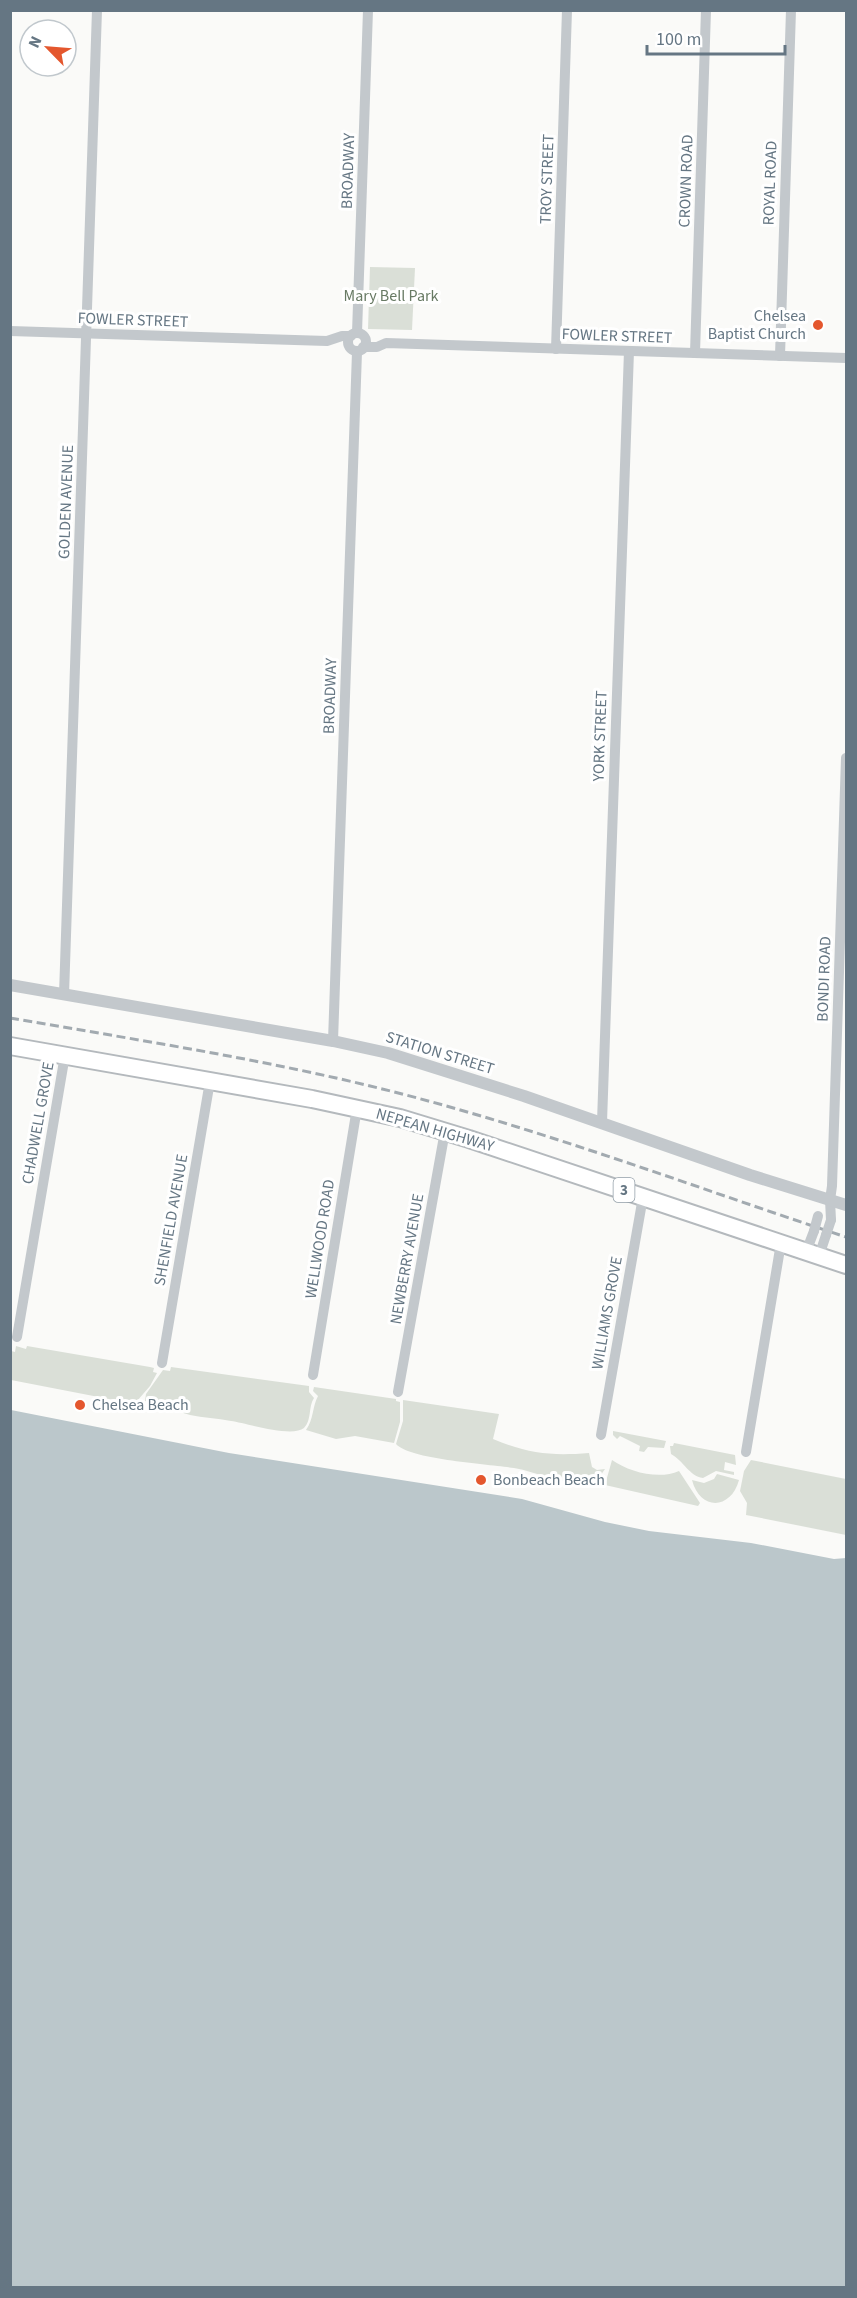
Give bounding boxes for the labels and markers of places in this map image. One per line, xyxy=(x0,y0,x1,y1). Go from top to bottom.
place label: Chelsea Baptist Church xyxy=(708,305,806,345)
marker: Chelsea Baptist Church xyxy=(811,318,825,332)
place label: Chelsea Beach xyxy=(92,1394,189,1416)
marker: Chelsea Beach xyxy=(73,1398,87,1412)
place label: Bonbeach Beach xyxy=(493,1469,605,1491)
marker: Bonbeach Beach xyxy=(474,1473,488,1487)

